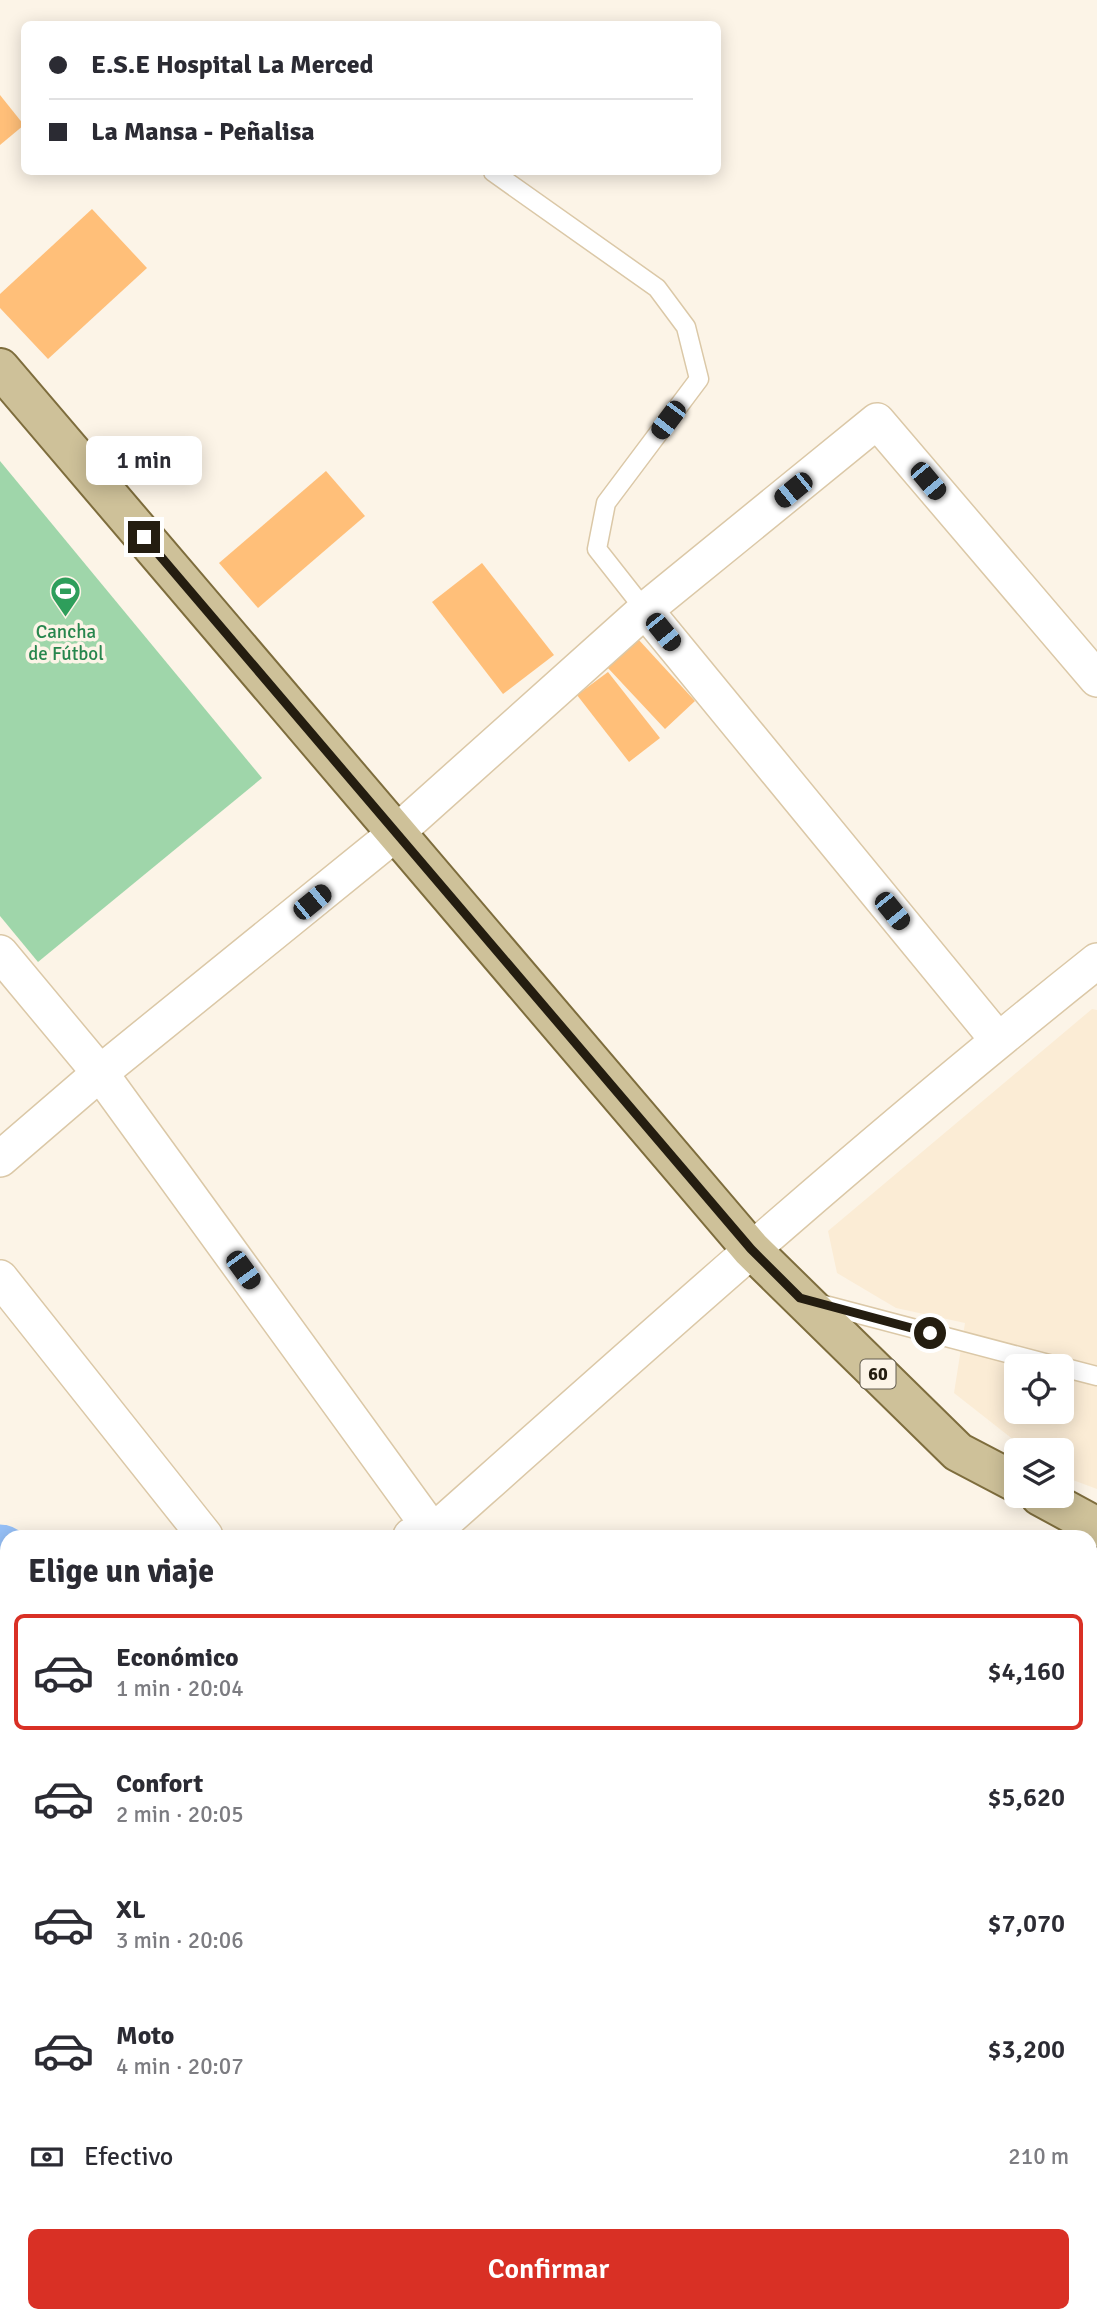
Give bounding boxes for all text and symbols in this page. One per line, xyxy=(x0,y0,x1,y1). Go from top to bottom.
text: E.S.E Hospital La Merced xyxy=(91,49,374,81)
text: La Mansa - Peñalisa xyxy=(91,116,315,148)
car xyxy=(647,397,690,443)
callout: 1 min xyxy=(86,435,202,484)
text: 1 min xyxy=(116,446,172,475)
car xyxy=(907,458,950,504)
car xyxy=(771,469,816,511)
route end xyxy=(128,521,160,553)
sports icon: Cancha de Fútbol xyxy=(49,575,83,619)
car xyxy=(642,609,685,655)
place label: Cancha de Fútbol xyxy=(28,620,104,666)
car xyxy=(290,881,335,923)
car xyxy=(871,888,914,934)
car xyxy=(223,1247,264,1293)
route start xyxy=(914,1317,946,1349)
map controls xyxy=(1004,1354,1074,1508)
button: locate xyxy=(1004,1354,1074,1424)
road number: 60 xyxy=(860,1359,896,1388)
button: layers xyxy=(1004,1438,1074,1508)
text: Elige un viaje xyxy=(28,1552,214,1591)
icon: car xyxy=(32,1641,95,1704)
text: Económico xyxy=(116,1642,239,1674)
text: $4,160 xyxy=(987,1656,1065,1688)
text: 1 min · 20:04 xyxy=(116,1674,244,1703)
icon: car xyxy=(32,1767,95,1830)
text: Confort xyxy=(116,1768,203,1800)
text: $5,620 xyxy=(987,1782,1065,1814)
text: 2 min · 20:05 xyxy=(116,1800,244,1829)
icon: car xyxy=(32,1893,95,1956)
text: XL xyxy=(116,1894,146,1926)
text: $7,070 xyxy=(987,1908,1065,1940)
text: 3 min · 20:06 xyxy=(116,1926,244,1955)
icon: car xyxy=(32,2019,95,2082)
text: Moto xyxy=(116,2020,174,2052)
text: $3,200 xyxy=(987,2034,1065,2066)
text: 4 min · 20:07 xyxy=(116,2052,244,2081)
icon: cash xyxy=(28,2138,66,2176)
text: Efectivo xyxy=(84,2141,173,2173)
text: 210 m xyxy=(1008,2142,1069,2171)
button: Confirmar xyxy=(28,2229,1069,2309)

